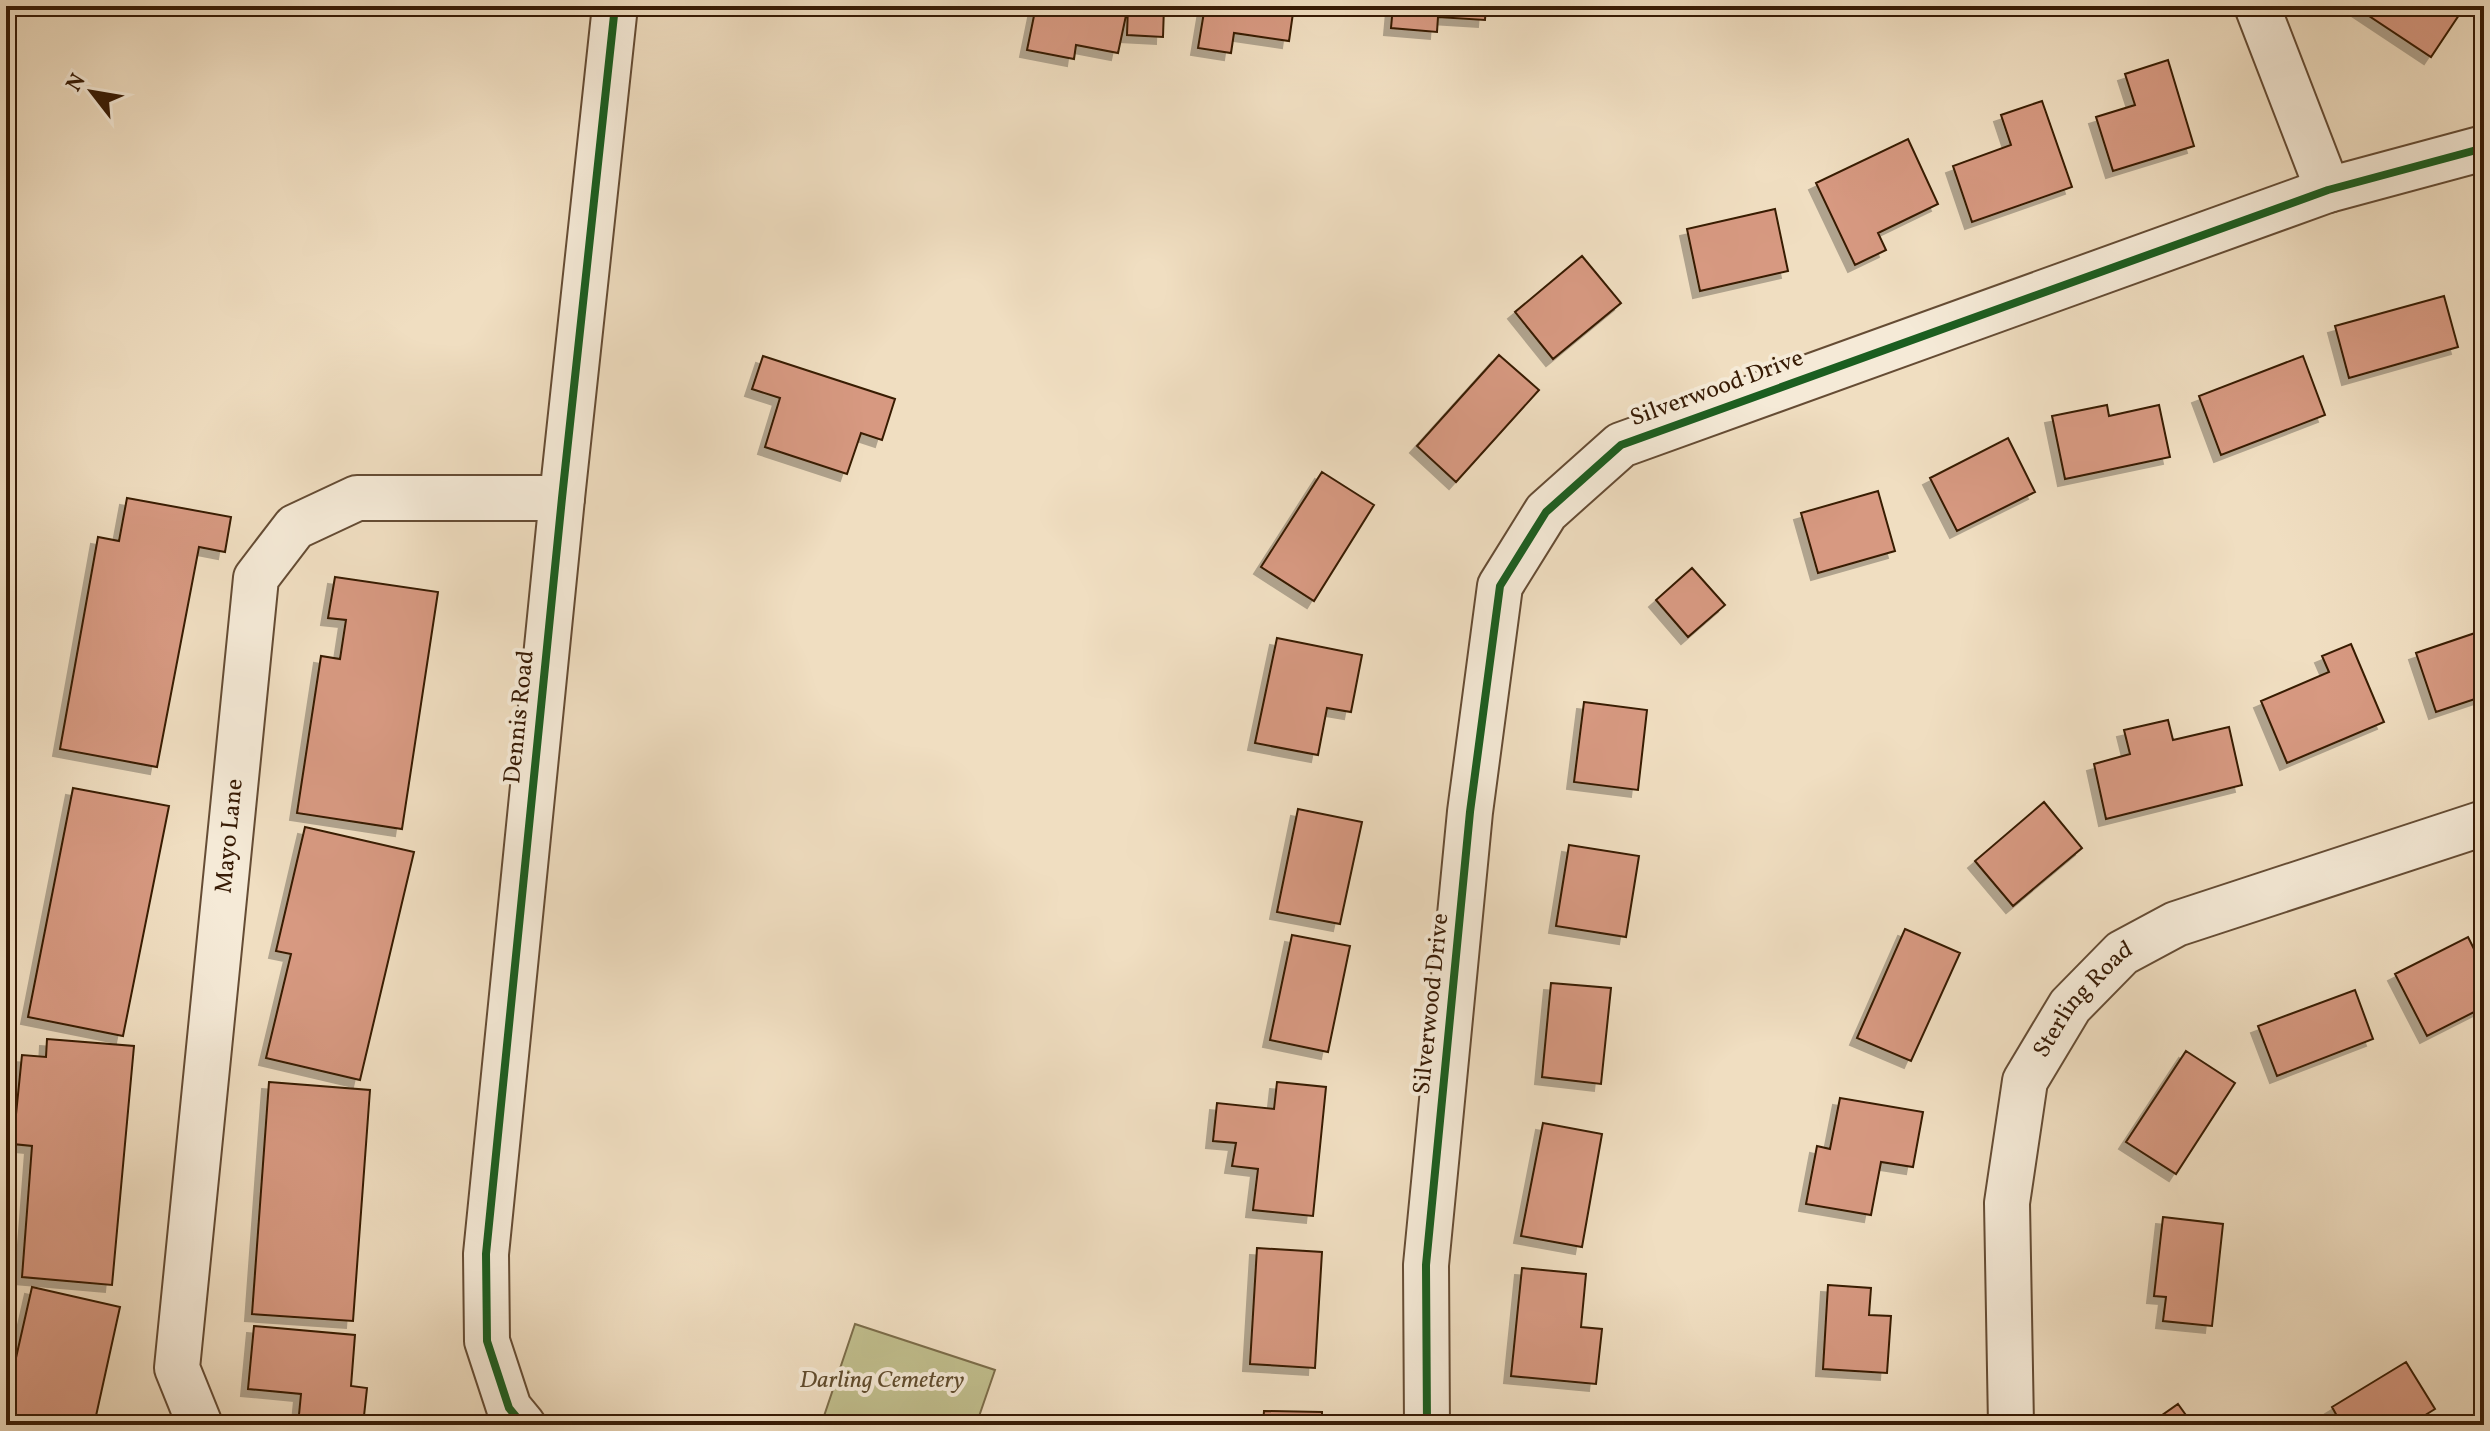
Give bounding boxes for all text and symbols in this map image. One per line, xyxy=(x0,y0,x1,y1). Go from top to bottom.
north arrow xyxy=(52,52,132,132)
text: N xyxy=(60,68,94,98)
street label: Silverwood Drive xyxy=(1626,342,1808,436)
street label: Dennis Road xyxy=(496,649,544,785)
street label: Mayo Lane xyxy=(208,777,253,895)
street label: Silverwood Drive xyxy=(1406,912,1458,1096)
street label: Sterling Road xyxy=(2025,933,2139,1065)
park label: Darling Cemetery xyxy=(800,1364,965,1398)

